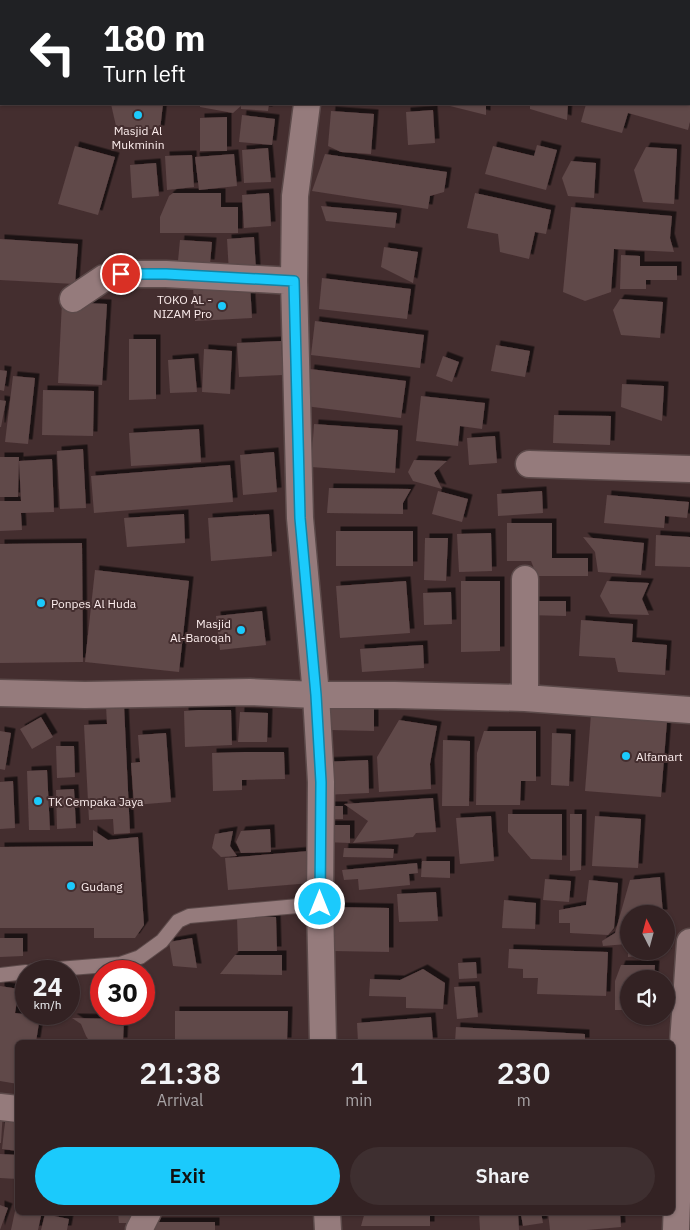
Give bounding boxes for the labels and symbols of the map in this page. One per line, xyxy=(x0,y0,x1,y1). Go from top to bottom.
marker: Masjid Al Mukminin xyxy=(132,109,144,121)
place label: Masjid Al Mukminin xyxy=(112,123,165,152)
pin xyxy=(100,253,142,295)
place label: TOKO AL - NIZAM Pro xyxy=(153,292,212,321)
marker: TOKO AL - NIZAM Pro xyxy=(216,300,228,312)
place label: Ponpes Al Huda xyxy=(51,596,137,611)
marker: Ponpes Al Huda xyxy=(35,597,47,609)
place label: Masjid Al-Baroqah xyxy=(170,616,231,645)
marker: Masjid Al-Baroqah xyxy=(235,624,247,636)
place label: Alfamart xyxy=(636,749,683,764)
marker: Alfamart xyxy=(620,750,632,762)
place label: TK Cempaka Jaya xyxy=(48,794,144,809)
marker: TK Cempaka Jaya xyxy=(32,795,44,807)
position arrow xyxy=(293,877,345,929)
place label: Gudang xyxy=(81,879,123,894)
marker: Gudang xyxy=(65,880,77,892)
north arrow xyxy=(620,905,675,960)
speed limit sign: 30 xyxy=(90,960,155,1025)

